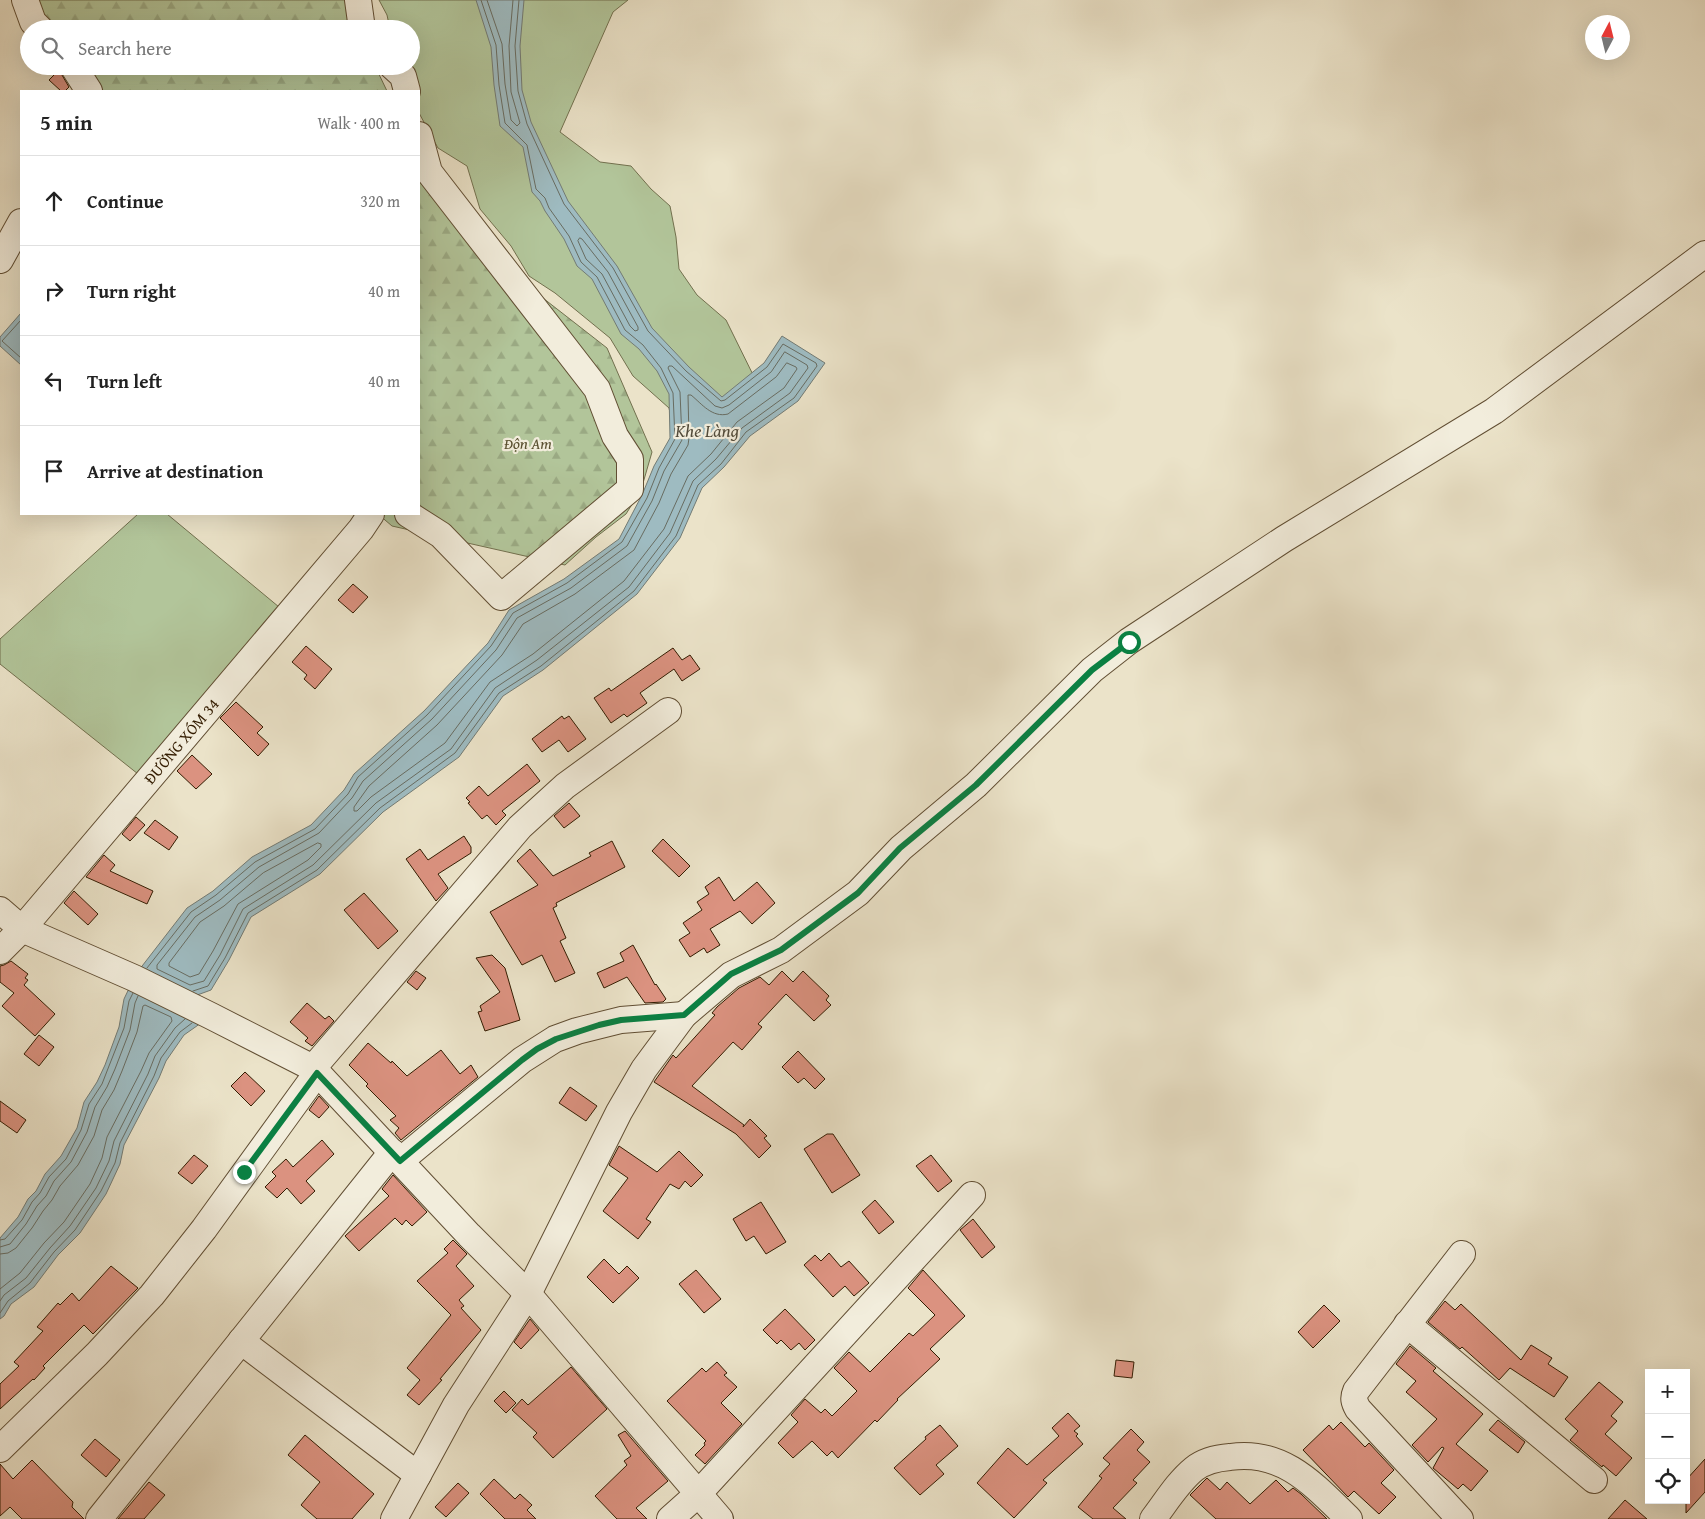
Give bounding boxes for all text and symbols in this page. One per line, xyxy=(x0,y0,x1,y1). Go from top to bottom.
north arrow xyxy=(1585,15,1630,60)
search box xyxy=(20,20,420,75)
icon: search xyxy=(38,34,66,62)
text: Search here xyxy=(78,34,172,62)
text: 5 min xyxy=(40,107,92,138)
text: Walk · 400 m xyxy=(317,111,400,135)
icon: ahead xyxy=(40,187,68,215)
text: Continue xyxy=(87,187,164,215)
text: 320 m xyxy=(360,189,400,213)
icon: right xyxy=(40,277,68,305)
text: Turn right xyxy=(87,277,176,305)
text: 40 m xyxy=(368,279,400,303)
icon: left xyxy=(40,367,68,395)
text: Turn left xyxy=(87,367,162,395)
text: 40 m xyxy=(368,369,400,393)
water label: Khe Làng xyxy=(674,417,739,444)
park label: Độn Am xyxy=(503,431,552,455)
icon: arrive xyxy=(40,457,68,485)
text: Arrive at destination xyxy=(87,457,263,485)
route start xyxy=(1118,631,1141,654)
street label: ĐƯỜNG XÓM 34 xyxy=(138,693,224,789)
route end xyxy=(233,1161,256,1184)
map controls xyxy=(1645,1369,1690,1504)
button: + xyxy=(1645,1369,1690,1414)
button: − xyxy=(1645,1414,1690,1459)
button: locate xyxy=(1645,1459,1690,1504)

